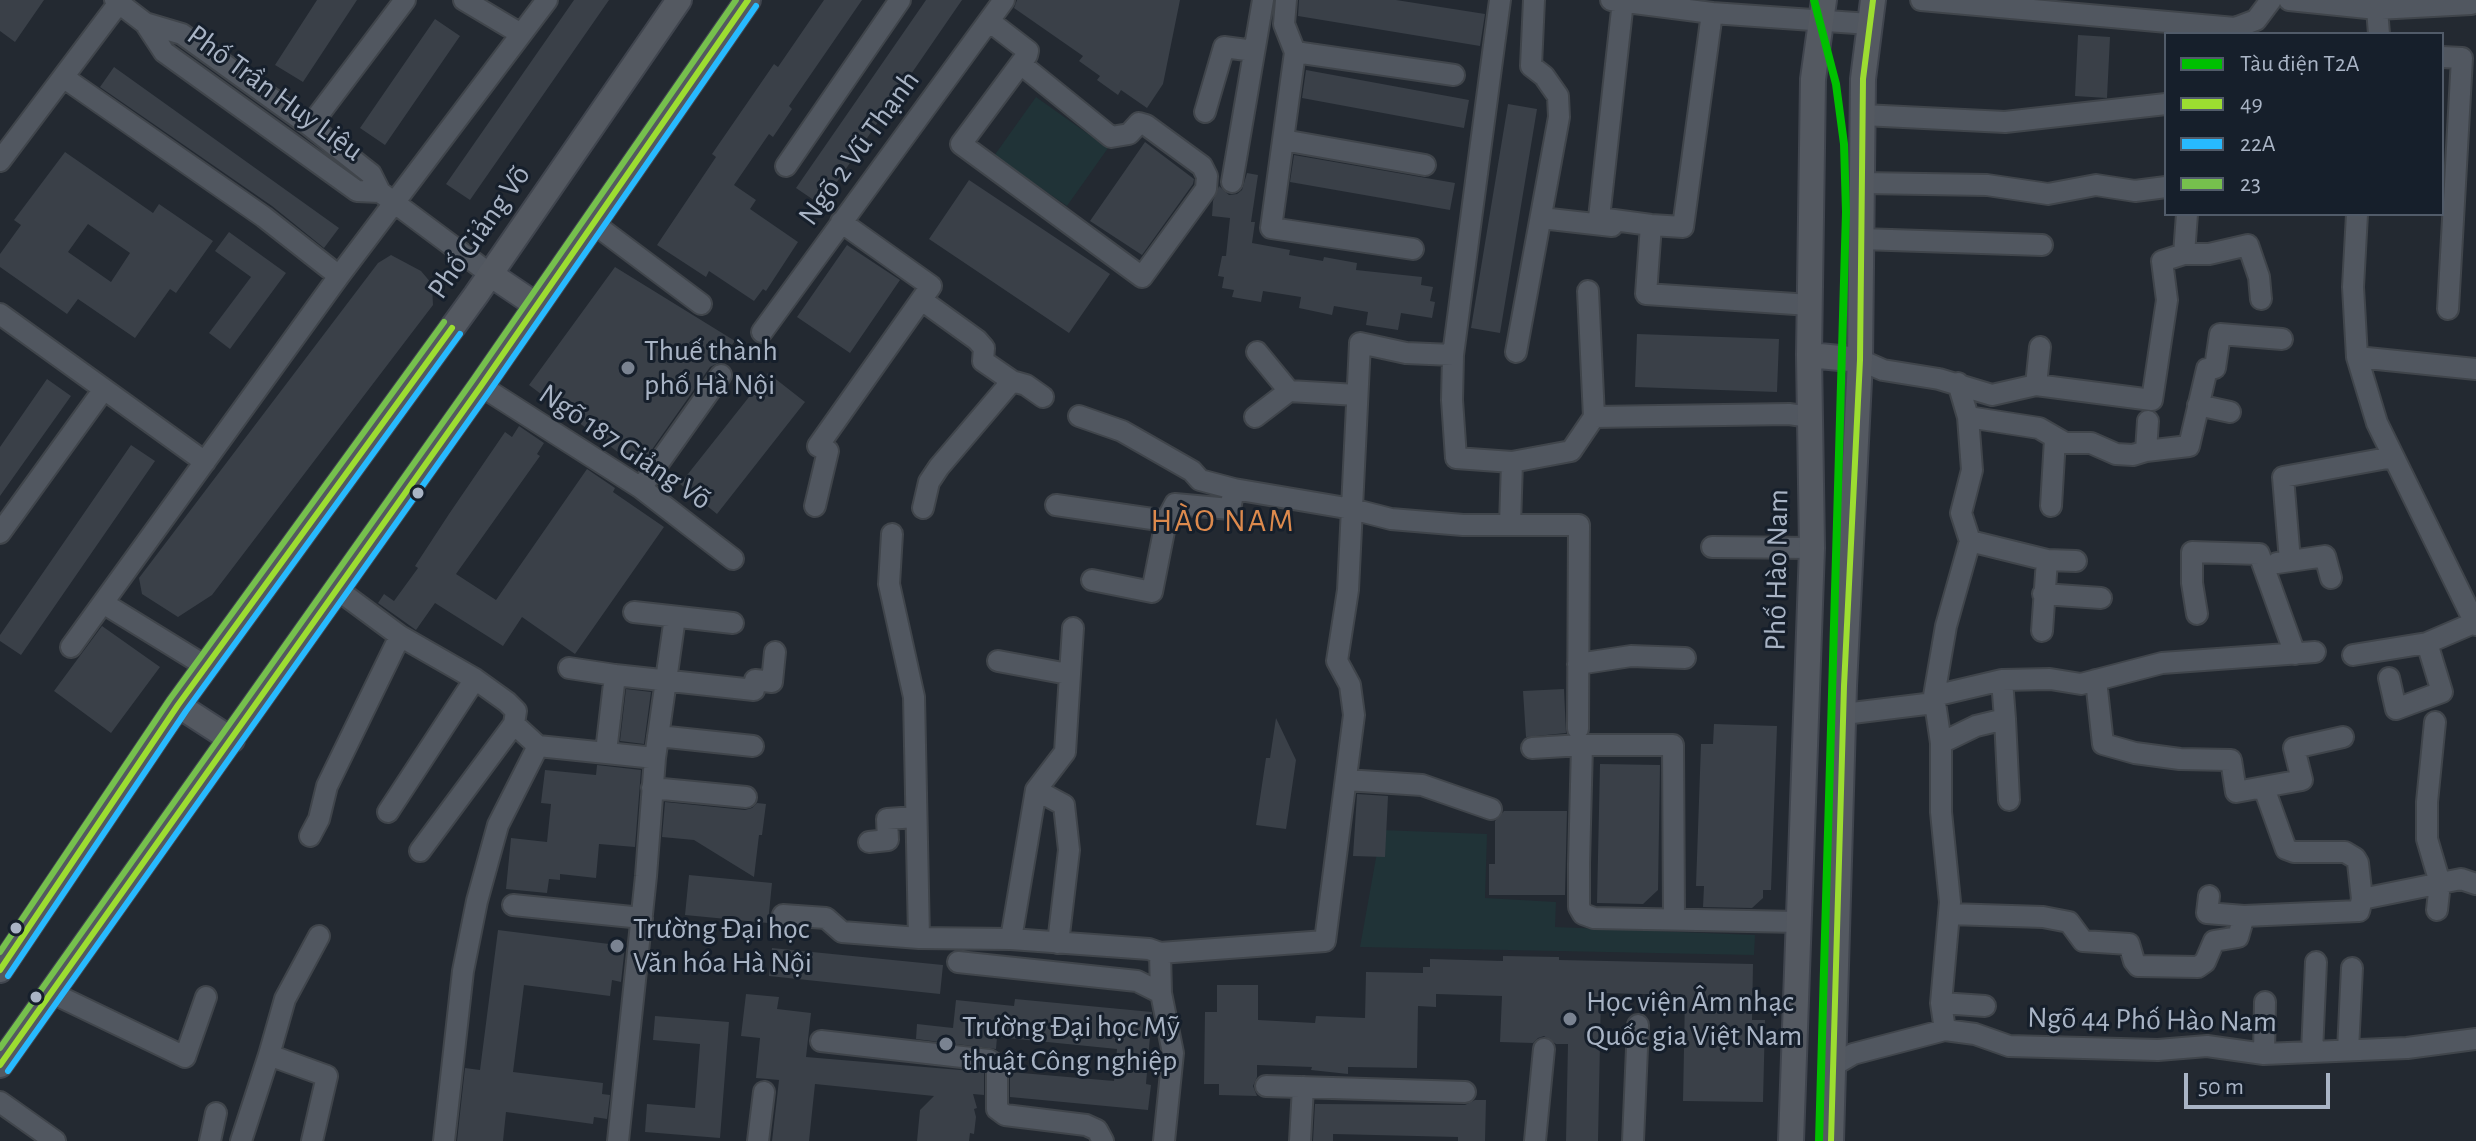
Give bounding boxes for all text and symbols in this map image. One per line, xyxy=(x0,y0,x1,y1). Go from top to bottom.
street label: Phố Trần Huy Liệu xyxy=(180,17,370,169)
legend xyxy=(2164,32,2444,216)
text: Tàu điện T2A xyxy=(2240,52,2360,76)
street label: Ngõ 2 Vũ Thạnh xyxy=(791,63,927,233)
text: 49 xyxy=(2240,92,2263,116)
text: 22A xyxy=(2240,132,2276,156)
street label: Phố Giảng Võ xyxy=(420,158,538,306)
text: 23 xyxy=(2240,172,2261,196)
place label: Thuế thành phố Hà Nội xyxy=(644,333,778,404)
marker: Thuế thành phố Hà Nội xyxy=(619,359,637,377)
street label: Ngõ 187 Giảng Võ xyxy=(532,376,718,518)
unlabelled marker xyxy=(410,485,426,501)
street label: Phố Hào Nam xyxy=(1758,489,1796,651)
district label: HÀO NAM xyxy=(1150,502,1296,540)
place label: Trường Đại học Văn hóa Hà Nội xyxy=(633,911,812,982)
unlabelled marker xyxy=(8,920,24,936)
marker: Trường Đại học Văn hóa Hà Nội xyxy=(608,937,626,955)
place label: Học viện Âm nhạc Quốc gia Việt Nam xyxy=(1586,984,1802,1054)
unlabelled marker xyxy=(28,989,44,1005)
street label: Ngõ 44 Phố Hào Nam xyxy=(2027,1000,2277,1040)
place label: Trường Đại học Mỹ thuật Công nghiệp xyxy=(962,1009,1180,1080)
marker: Học viện Âm nhạc Quốc gia Việt Nam xyxy=(1561,1010,1579,1028)
marker: Trường Đại học Mỹ thuật Công nghiệp xyxy=(937,1035,955,1053)
scale bar xyxy=(2188,1057,2334,1107)
text: 50 m xyxy=(2198,1075,2244,1099)

